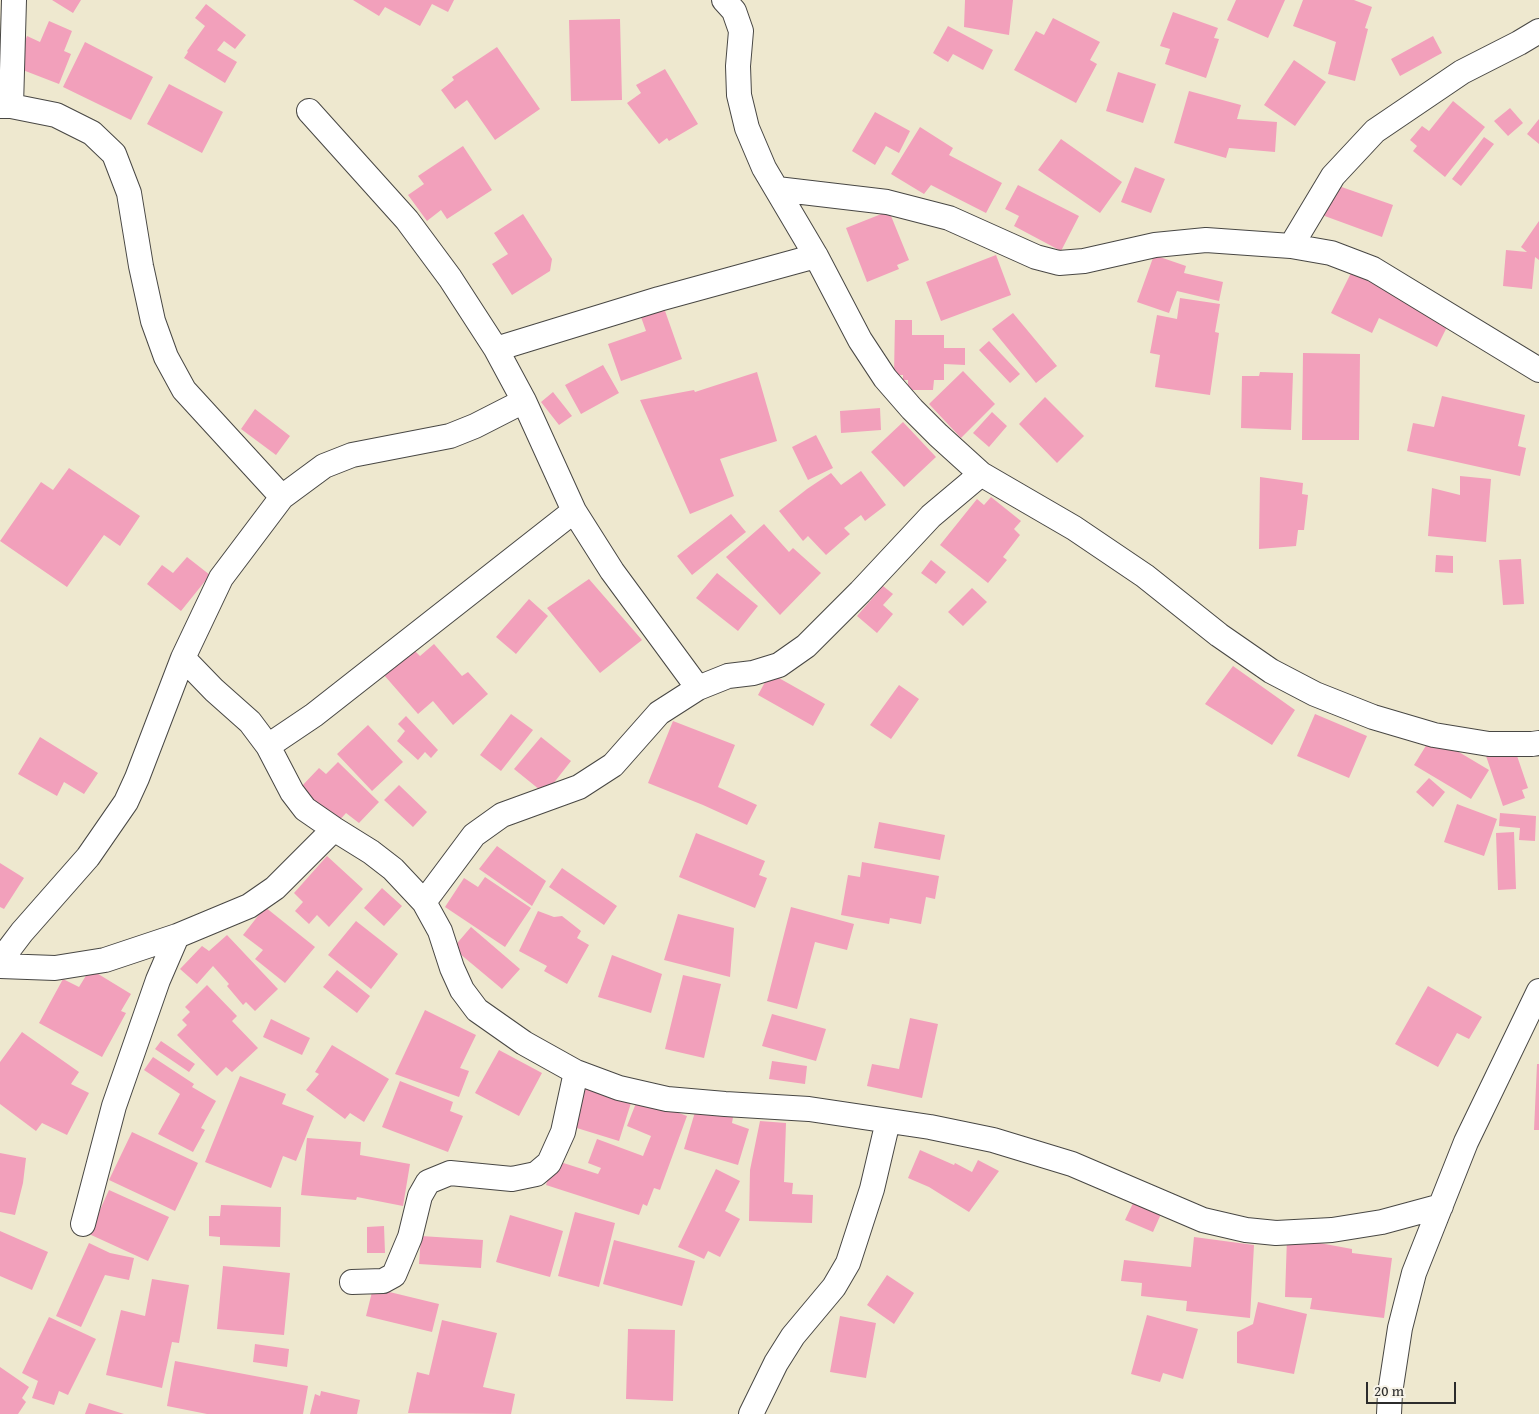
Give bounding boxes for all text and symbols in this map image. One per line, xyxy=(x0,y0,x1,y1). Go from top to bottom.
scale bar xyxy=(1369,1372,1459,1404)
text: 20 m xyxy=(1374,1380,1404,1401)

